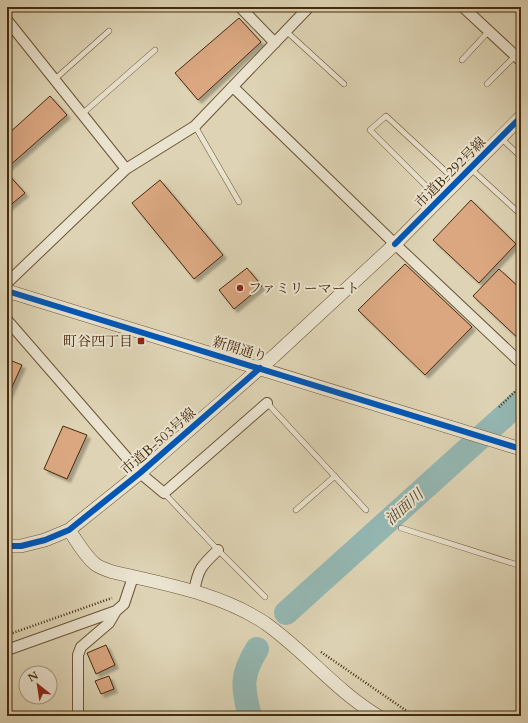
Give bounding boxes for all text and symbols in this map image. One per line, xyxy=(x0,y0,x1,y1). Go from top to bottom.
street label: 市道B-292号線 xyxy=(411,133,490,212)
place label: ファミリーマート xyxy=(248,279,360,298)
marker: ファミリーマート xyxy=(235,283,245,293)
place label: 町谷四丁目 xyxy=(63,332,133,351)
street label: 新開通り xyxy=(210,332,269,367)
marker: 町谷四丁目 xyxy=(136,336,146,346)
street label: 市道B-503号線 xyxy=(117,404,200,479)
water label: 油面川 xyxy=(381,483,429,529)
north arrow xyxy=(18,665,58,705)
text: N xyxy=(25,668,42,686)

